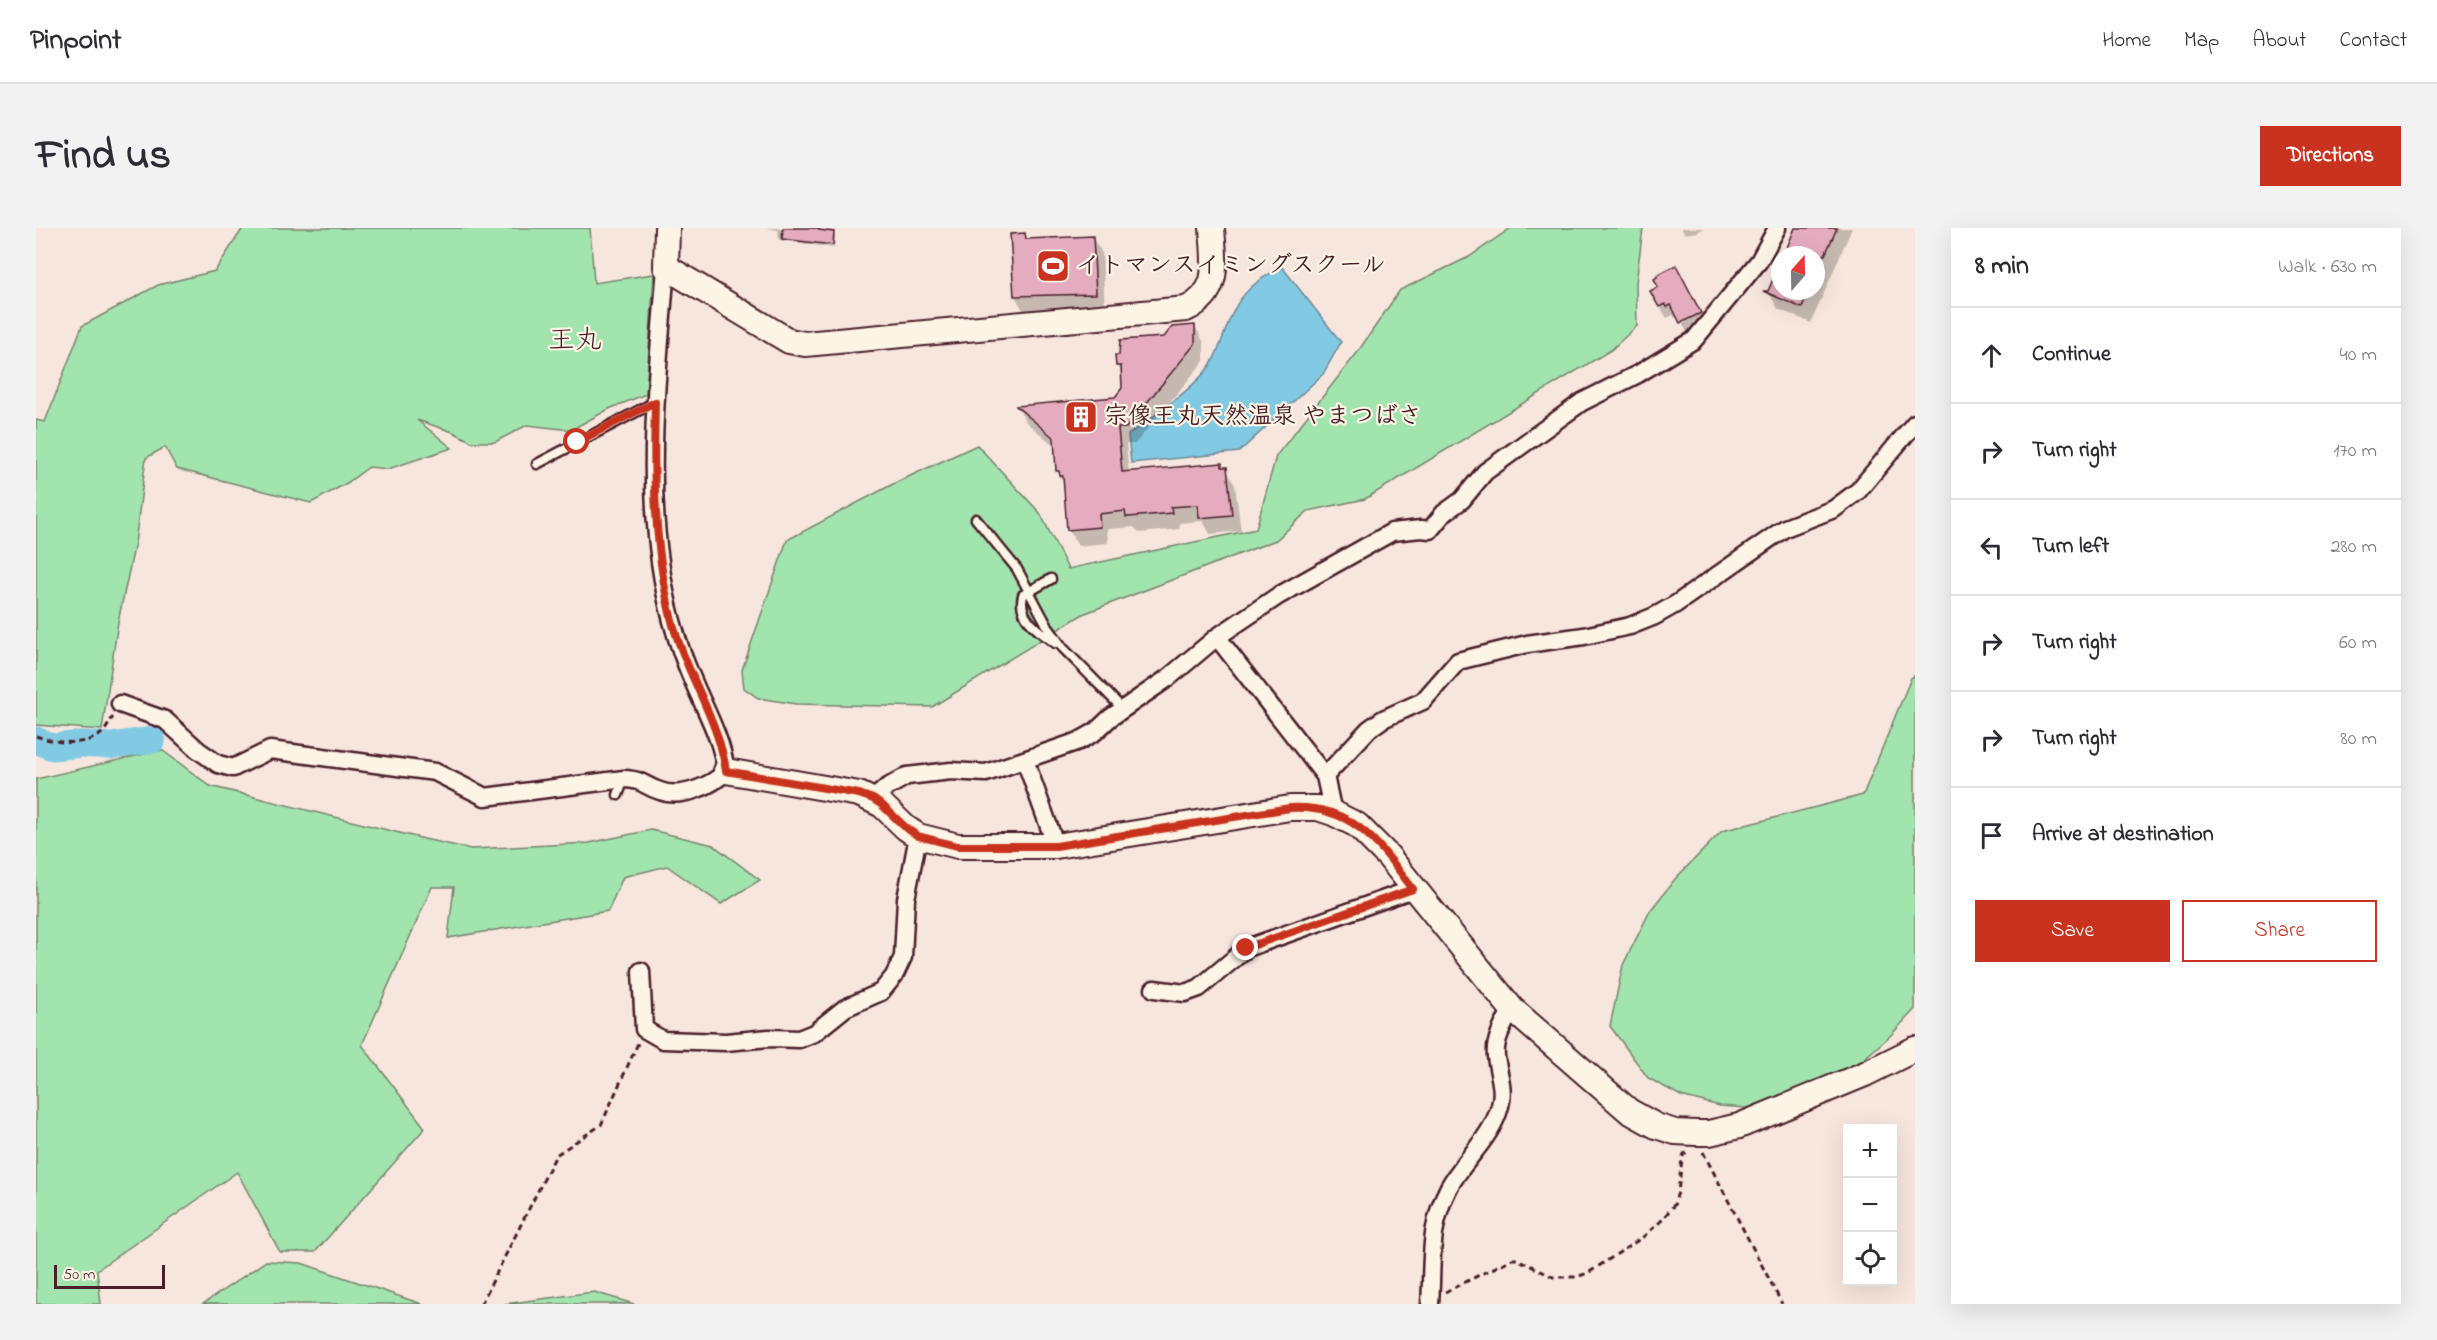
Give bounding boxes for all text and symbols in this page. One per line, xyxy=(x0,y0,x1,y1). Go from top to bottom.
text: Pinpoint xyxy=(30,21,121,62)
text: Home xyxy=(2102,26,2151,56)
text: Map xyxy=(2184,26,2219,56)
text: About xyxy=(2252,26,2306,56)
text: Contact xyxy=(2339,26,2407,56)
text: Find us xyxy=(36,126,171,187)
button: Directions xyxy=(2260,126,2401,186)
north arrow xyxy=(1771,246,1825,300)
sports icon: イトマンスイミングスクール xyxy=(1035,248,1071,284)
text: 8 min xyxy=(1975,248,2029,286)
place label: イトマンスイミングスクール xyxy=(1076,249,1386,284)
text: Walk · 630 m xyxy=(2278,253,2377,282)
district label: 王丸 xyxy=(548,322,602,361)
icon: ahead xyxy=(1975,339,2008,372)
text: Continue xyxy=(2032,339,2111,371)
text: 40 m xyxy=(2340,341,2377,370)
building icon: 宗像王丸天然温泉 やまつばさ xyxy=(1063,399,1099,435)
place label: 宗像王丸天然温泉 やまつばさ xyxy=(1104,400,1422,435)
route start xyxy=(563,428,589,454)
icon: right xyxy=(1975,435,2008,468)
text: Turn right xyxy=(2032,435,2117,467)
text: 170 m xyxy=(2333,437,2377,466)
icon: left xyxy=(1975,531,2008,564)
text: Turn left xyxy=(2032,531,2109,563)
text: 280 m xyxy=(2330,533,2377,562)
icon: right xyxy=(1975,627,2008,660)
text: Turn right xyxy=(2032,627,2117,659)
text: 60 m xyxy=(2339,629,2377,658)
icon: right xyxy=(1975,723,2008,756)
text: Turn right xyxy=(2032,723,2117,755)
text: 80 m xyxy=(2340,725,2377,754)
icon: arrive xyxy=(1975,819,2008,852)
text: Arrive at destination xyxy=(2032,819,2214,851)
button: Save xyxy=(1975,900,2170,962)
button: Share xyxy=(2182,900,2377,962)
route end xyxy=(1232,934,1258,960)
map controls xyxy=(1843,1124,1897,1286)
button: + xyxy=(1843,1124,1897,1178)
button: − xyxy=(1843,1178,1897,1232)
button: locate xyxy=(1843,1232,1897,1286)
scale bar xyxy=(54,1262,165,1290)
text: 50 m xyxy=(63,1263,95,1287)

